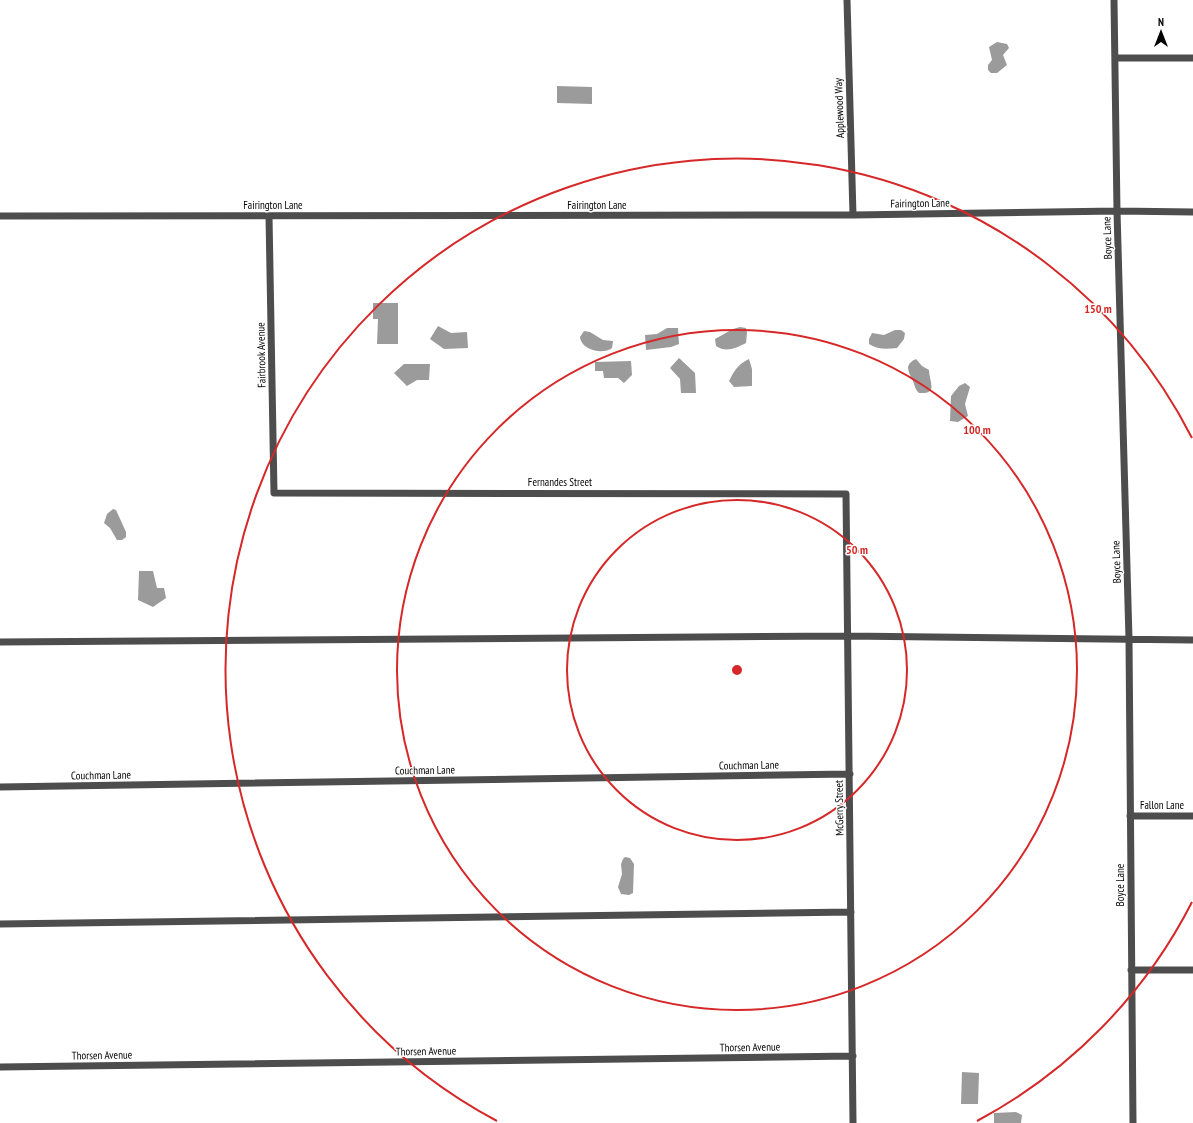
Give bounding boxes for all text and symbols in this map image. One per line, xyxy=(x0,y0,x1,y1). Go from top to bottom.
north arrow xyxy=(1141,12,1181,52)
text: N xyxy=(1158,15,1164,29)
street label: Applewood Way xyxy=(831,77,847,138)
street label: Fairington Lane xyxy=(890,195,950,211)
street label: Fairington Lane xyxy=(243,198,303,212)
street label: Fairington Lane xyxy=(567,198,627,212)
street label: Boyce Lane xyxy=(1099,216,1115,260)
text: 150 m xyxy=(1084,301,1112,316)
street label: Fairbrook Avenue xyxy=(253,322,269,388)
text: 100 m xyxy=(963,422,991,437)
street label: Fernandes Street xyxy=(528,475,592,489)
street label: Boyce Lane xyxy=(1108,540,1124,584)
text: 50 m xyxy=(846,542,868,557)
centre of rings xyxy=(730,663,744,677)
street label: Couchman Lane xyxy=(719,757,780,773)
street label: Couchman Lane xyxy=(395,762,456,778)
street label: Couchman Lane xyxy=(71,767,132,783)
street label: McGerry Street xyxy=(832,780,846,836)
street label: Fallon Lane xyxy=(1140,798,1185,812)
street label: Boyce Lane xyxy=(1113,863,1127,906)
street label: Thorsen Avenue xyxy=(720,1039,781,1055)
street label: Thorsen Avenue xyxy=(396,1043,457,1059)
street label: Thorsen Avenue xyxy=(72,1047,133,1063)

